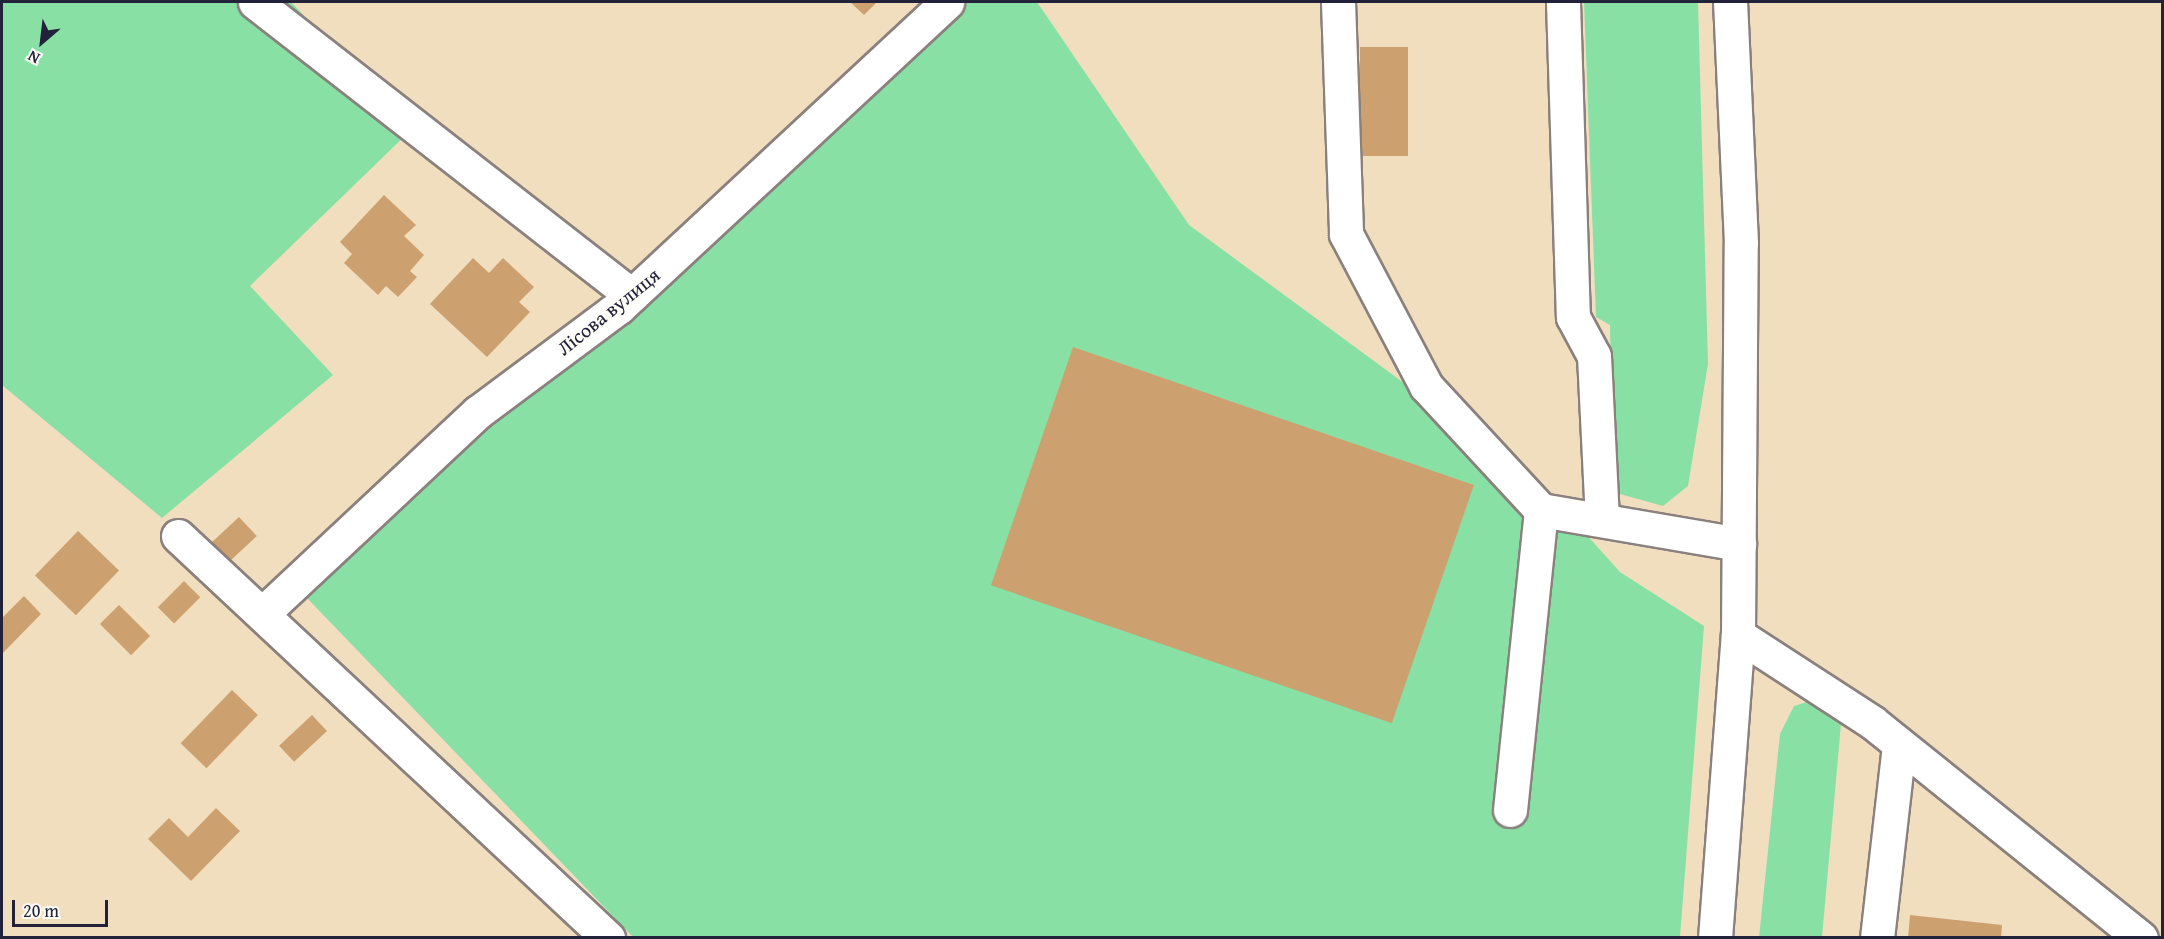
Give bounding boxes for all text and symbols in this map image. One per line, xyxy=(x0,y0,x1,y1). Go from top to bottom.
north arrow xyxy=(12,12,72,72)
text: N xyxy=(23,45,44,71)
street label: Лісова вулиця xyxy=(552,262,664,360)
scale bar xyxy=(15,888,111,926)
text: 20 m xyxy=(23,897,59,924)

